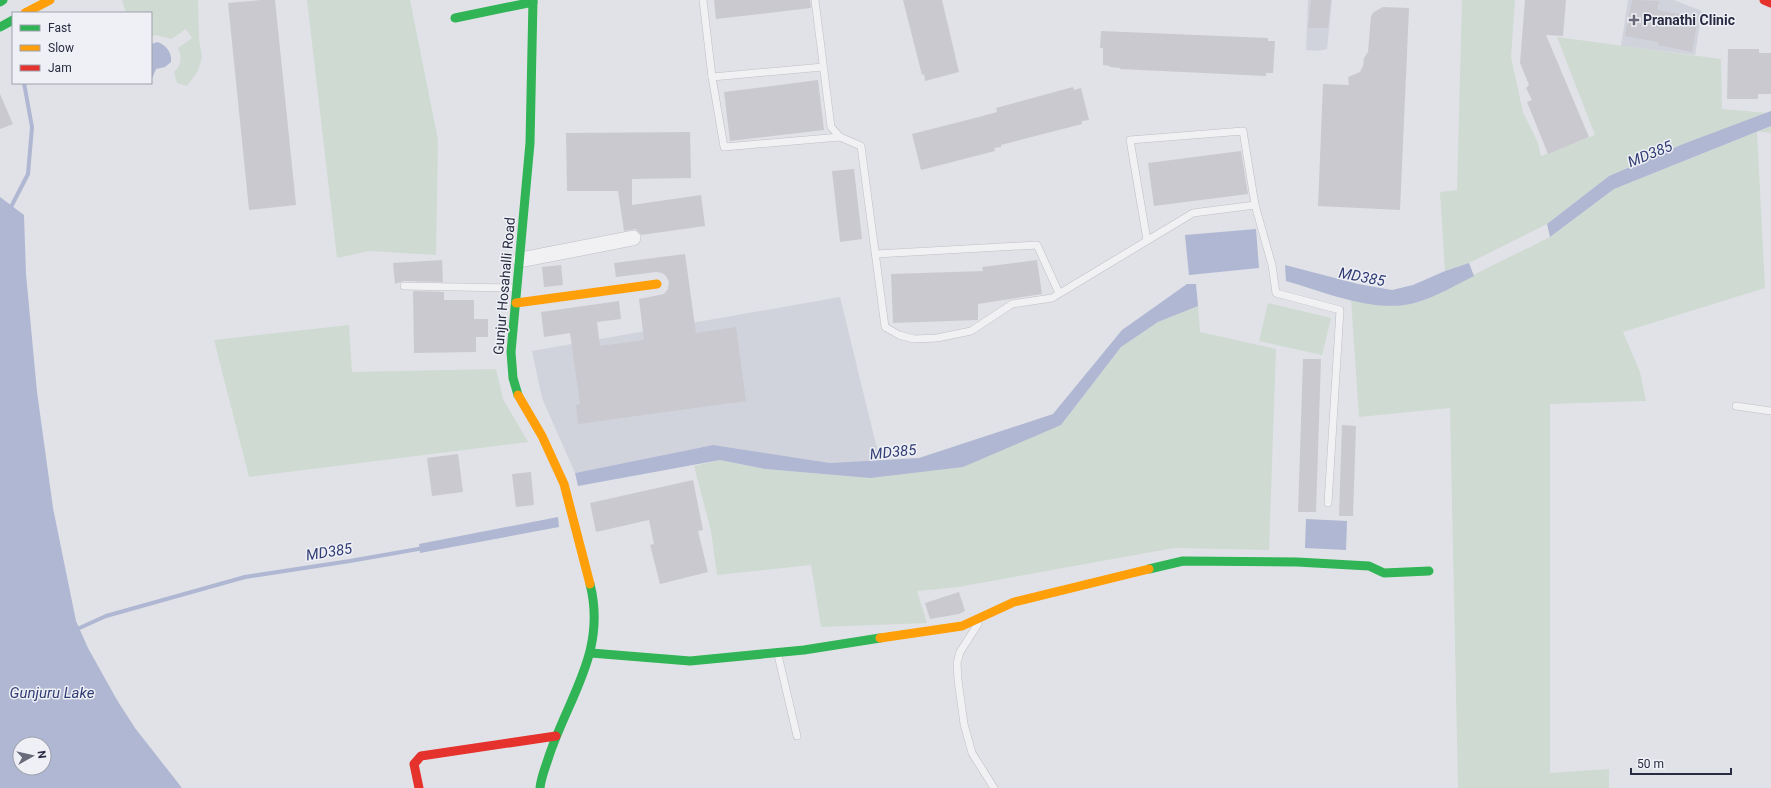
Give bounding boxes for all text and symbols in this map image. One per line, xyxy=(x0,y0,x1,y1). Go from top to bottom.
legend xyxy=(12,12,152,84)
place label: Pranathi Clinic xyxy=(1643,12,1735,28)
marker: Pranathi Clinic xyxy=(1628,14,1640,26)
text: Fast xyxy=(48,21,71,35)
text: Slow xyxy=(48,41,74,55)
text: Jam xyxy=(48,61,72,75)
water label: MD385 xyxy=(1625,137,1676,171)
street label: Gunjur Hosahalli Road xyxy=(490,216,518,356)
water label: MD385 xyxy=(1337,264,1387,290)
water label: MD385 xyxy=(869,441,918,463)
water label: MD385 xyxy=(304,539,354,565)
water label: Gunjuru Lake xyxy=(10,684,95,702)
north arrow xyxy=(12,736,52,776)
text: N xyxy=(34,750,48,760)
scale bar xyxy=(1631,750,1731,776)
text: 50 m xyxy=(1637,757,1664,771)

